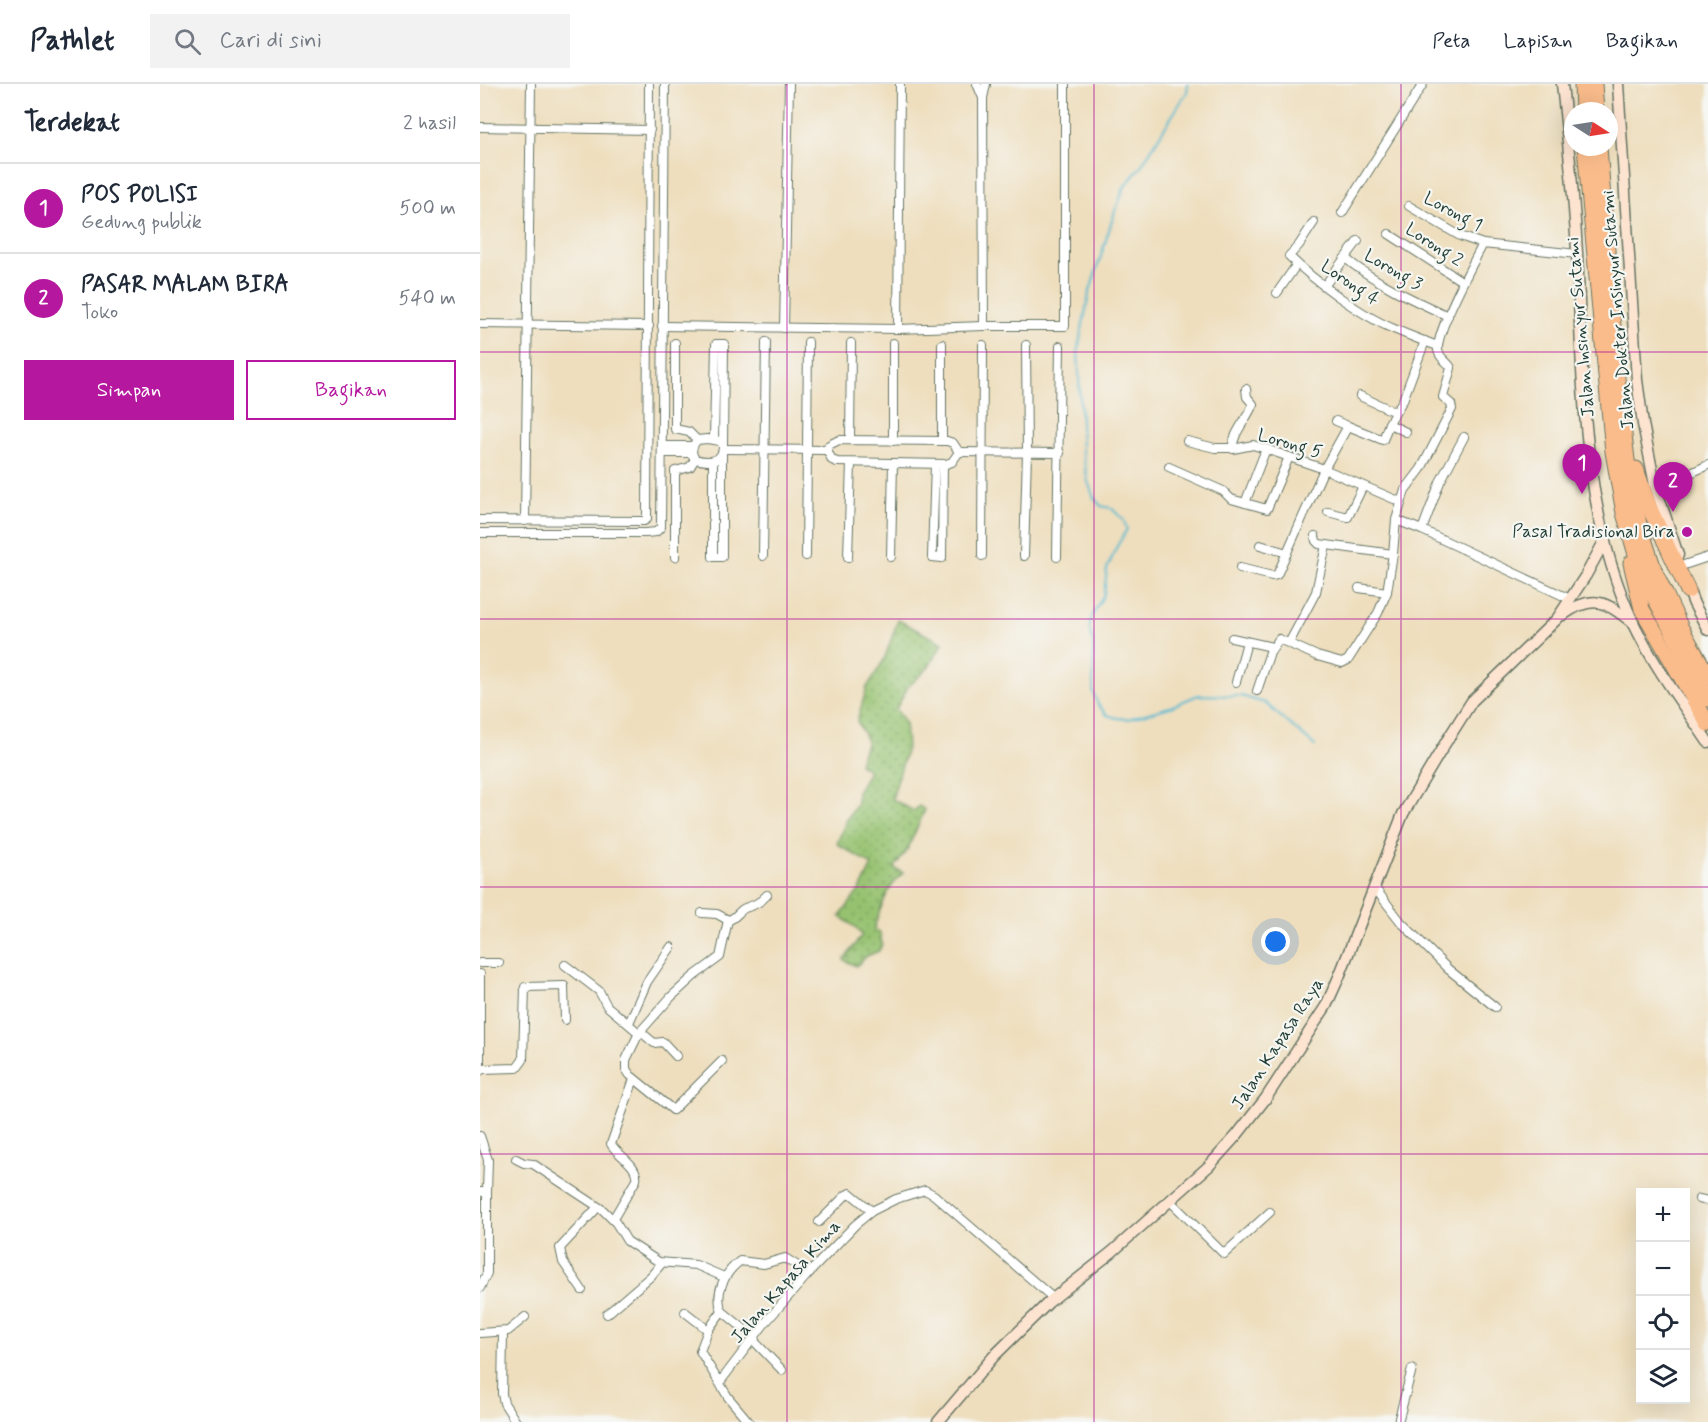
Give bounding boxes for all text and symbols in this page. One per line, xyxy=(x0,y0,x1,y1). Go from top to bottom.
search box xyxy=(150,14,570,68)
text: Pathlet xyxy=(30,23,114,60)
icon: search xyxy=(171,25,204,58)
text: Cari di sini xyxy=(219,27,322,55)
text: Peta xyxy=(1432,27,1471,55)
text: Lapisan xyxy=(1504,27,1573,55)
text: Bagikan xyxy=(1606,27,1678,55)
north arrow xyxy=(1564,102,1618,156)
text: Terdekat xyxy=(24,106,120,140)
text: 2 hasil xyxy=(403,110,456,137)
text: POS POLISI xyxy=(81,181,198,209)
street label: Lorong 1 xyxy=(1418,186,1487,239)
street label: Jalan Dokter Insinyur Sutami xyxy=(1596,189,1640,431)
text: 1 xyxy=(39,195,48,222)
text: 500 m xyxy=(399,195,456,222)
text: Gedung publik xyxy=(81,209,202,236)
street label: Lorong 2 xyxy=(1399,217,1468,274)
street label: Jalan Insinyur Sutami xyxy=(1561,236,1601,418)
street label: Lorong 3 xyxy=(1358,244,1427,298)
street label: Lorong 4 xyxy=(1315,255,1384,313)
text: PASAR MALAM BIRA xyxy=(81,271,289,299)
text: 2 xyxy=(39,285,48,312)
text: 540 m xyxy=(399,285,456,312)
text: Toko xyxy=(81,299,118,326)
button: Simpan xyxy=(24,360,234,420)
button: Bagikan xyxy=(246,360,456,420)
street label: Lorong 5 xyxy=(1254,423,1325,467)
pin: 1 xyxy=(1562,444,1602,494)
pin: 2 xyxy=(1654,462,1692,512)
place label: Pasal Tradisional Bira xyxy=(1512,520,1675,544)
marker: Pasal Tradisional Bira xyxy=(1680,525,1694,539)
your location xyxy=(1261,927,1290,956)
street label: Jalan Kapasa Raya xyxy=(1226,973,1330,1115)
map controls xyxy=(1636,1188,1690,1404)
button: + xyxy=(1636,1188,1690,1242)
street label: Jalan Kapasa Kima xyxy=(726,1215,846,1349)
button: − xyxy=(1636,1242,1690,1296)
button: locate xyxy=(1636,1296,1690,1350)
button: layers xyxy=(1636,1350,1690,1404)

